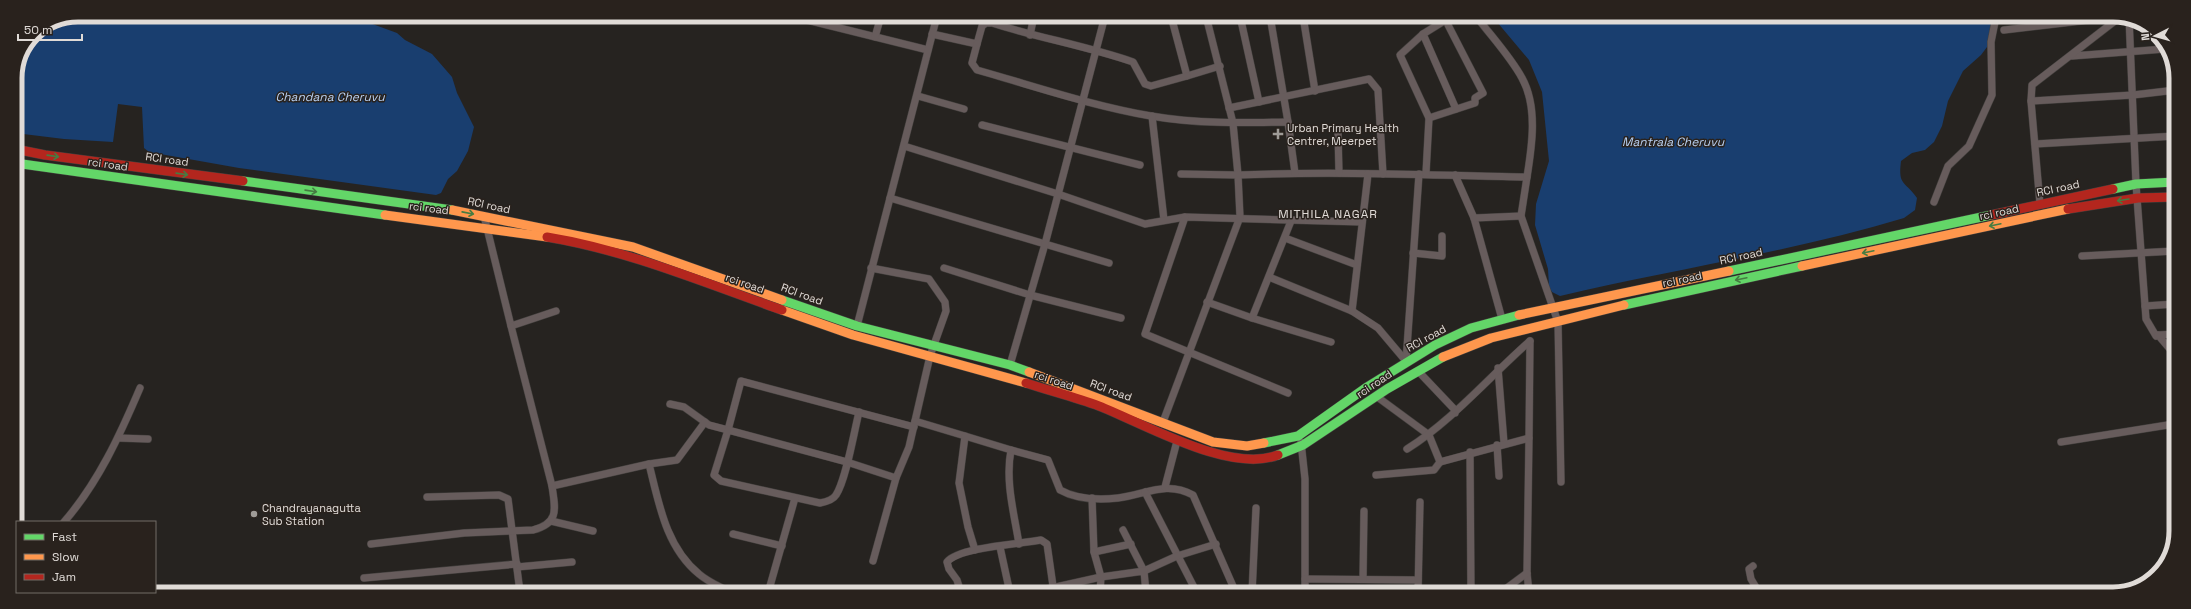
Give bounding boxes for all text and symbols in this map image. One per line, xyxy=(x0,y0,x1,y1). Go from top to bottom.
scale bar xyxy=(18,16,82,42)
north arrow xyxy=(2135,16,2175,56)
text: 50 m xyxy=(24,22,52,38)
text: N xyxy=(2138,33,2152,41)
water label: Chandana Cheruvu xyxy=(275,89,385,105)
place label: Urban Primary Health Centrer, Meerpet xyxy=(1287,121,1399,148)
marker: Urban Primary Health Centrer, Meerpet xyxy=(1272,128,1284,140)
water label: Mantrala Cheruvu xyxy=(1622,134,1725,150)
street label: RCI road xyxy=(144,149,190,169)
one-way arrow xyxy=(46,152,59,160)
street label: rci road xyxy=(87,154,129,174)
one-way arrow xyxy=(175,170,188,177)
street label: RCI road xyxy=(2035,177,2081,199)
one-way arrow xyxy=(304,187,317,195)
street label: RCI road xyxy=(466,194,512,216)
one-way arrow xyxy=(2116,196,2129,204)
street label: rci road xyxy=(408,199,450,217)
street label: rci road xyxy=(1978,201,2020,223)
district label: MITHILA NAGAR xyxy=(1278,206,1378,222)
one-way arrow xyxy=(461,209,474,217)
one-way arrow xyxy=(1989,222,2002,230)
street label: RCI road xyxy=(1718,245,1764,267)
one-way arrow xyxy=(1862,249,1875,257)
street label: rci road xyxy=(1661,268,1703,290)
street label: rci road xyxy=(724,270,766,296)
one-way arrow xyxy=(1735,275,1748,283)
street label: RCI road xyxy=(779,280,825,308)
street label: RCI road xyxy=(1404,321,1448,355)
street label: rci road xyxy=(1033,367,1075,393)
street label: rci road xyxy=(1353,367,1395,401)
street label: RCI road xyxy=(1088,376,1134,404)
place label: Chandrayanagutta Sub Station xyxy=(262,501,361,528)
marker: Chandrayanagutta Sub Station xyxy=(249,509,259,519)
legend xyxy=(16,521,156,593)
text: Fast xyxy=(52,529,77,545)
text: Slow xyxy=(52,549,79,565)
text: Jam xyxy=(52,569,76,585)

